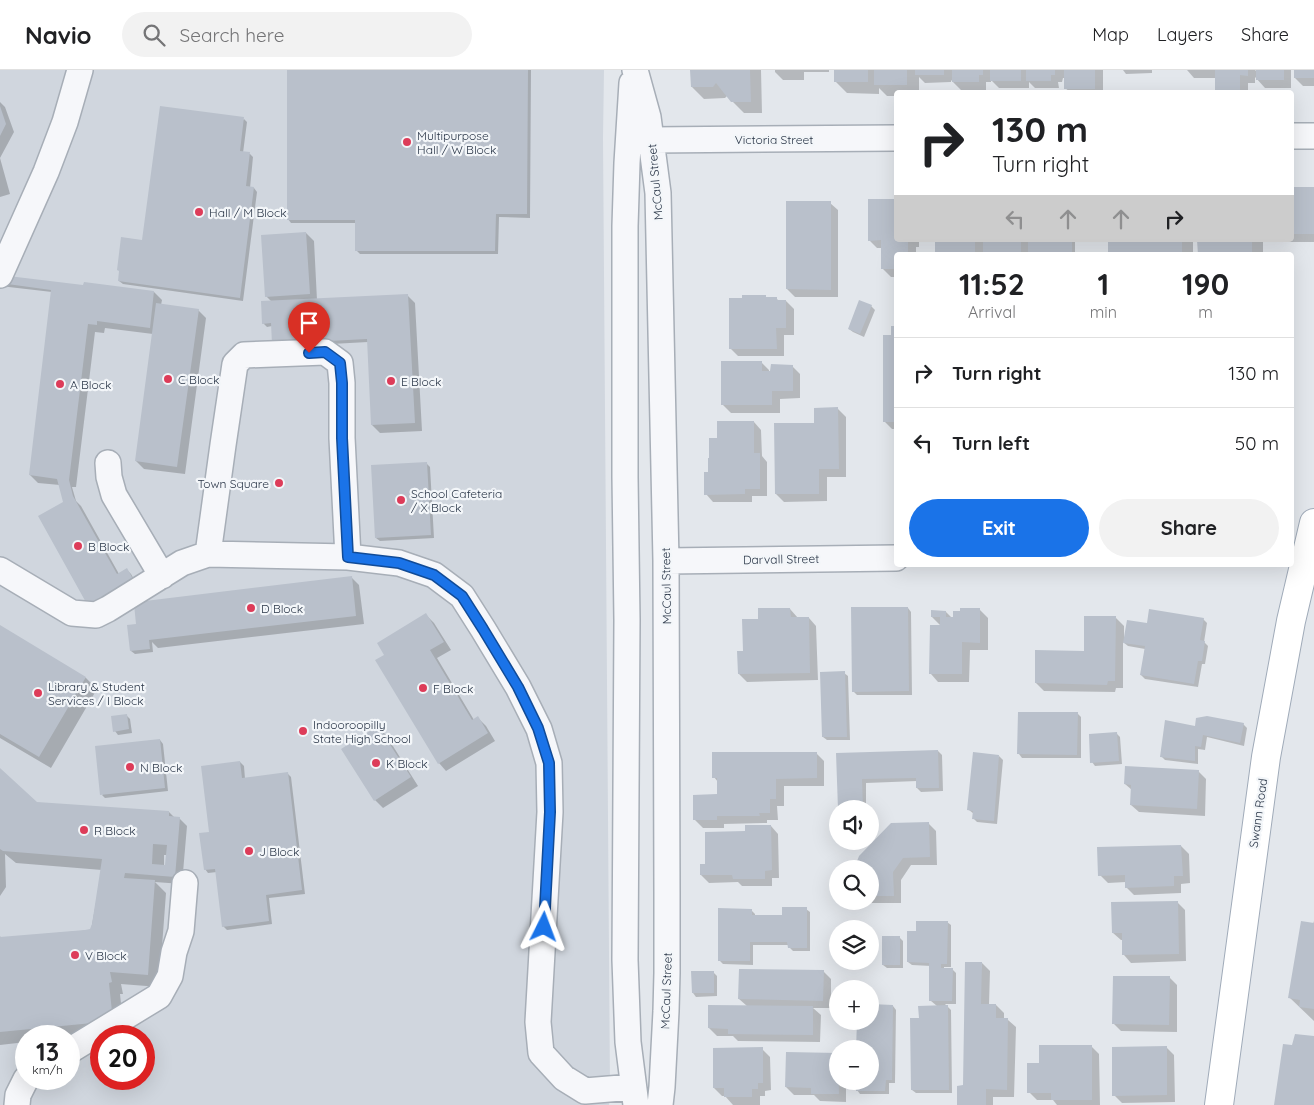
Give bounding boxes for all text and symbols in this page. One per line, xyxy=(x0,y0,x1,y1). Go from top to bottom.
search box xyxy=(122,12,472,57)
text: Navio xyxy=(25,20,92,50)
icon: search xyxy=(140,21,168,49)
text: Search here xyxy=(180,23,284,47)
text: Map xyxy=(1092,23,1129,46)
text: Layers xyxy=(1157,23,1213,46)
text: Share xyxy=(1241,23,1289,46)
text: 130 m xyxy=(992,107,1088,151)
icon: right xyxy=(909,110,974,175)
place label: Multipurpose Hall / W Block xyxy=(417,128,496,157)
street label: Victoria Street xyxy=(735,132,813,147)
marker: Multipurpose Hall / W Block xyxy=(401,136,413,148)
street label: McCaul Street xyxy=(644,143,666,221)
text: Turn right xyxy=(992,150,1089,178)
place label: Hall / M Block xyxy=(209,205,287,220)
icon: left xyxy=(1001,205,1029,233)
icon: ahead xyxy=(1054,205,1082,233)
icon: ahead xyxy=(1107,205,1135,233)
icon: right xyxy=(1160,205,1188,233)
marker: Hall / M Block xyxy=(193,206,205,218)
text: 11:52 xyxy=(959,265,1025,303)
text: 1 xyxy=(1098,265,1109,303)
text: 190 xyxy=(1182,265,1229,303)
pin xyxy=(288,302,330,353)
text: Arrival xyxy=(968,302,1016,322)
text: min xyxy=(1090,302,1117,322)
text: m xyxy=(1198,302,1213,322)
icon: arrive xyxy=(295,309,323,337)
icon: right xyxy=(909,359,937,387)
text: Turn right xyxy=(952,361,1041,385)
text: 130 m xyxy=(1228,361,1279,385)
place label: C Block xyxy=(178,372,219,387)
marker: C Block xyxy=(162,373,174,385)
place label: E Block xyxy=(401,374,441,389)
marker: E Block xyxy=(385,375,397,387)
place label: A Block xyxy=(70,377,111,392)
marker: A Block xyxy=(54,378,66,390)
icon: left xyxy=(909,429,937,457)
text: Turn left xyxy=(952,431,1030,455)
text: 50 m xyxy=(1235,431,1279,455)
place label: Town Square xyxy=(197,476,269,491)
marker: Town Square xyxy=(273,477,285,489)
place label: School Cafeteria / X Block xyxy=(411,486,502,515)
marker: School Cafeteria / X Block xyxy=(395,494,407,506)
button: Exit xyxy=(909,499,1089,557)
button: Share xyxy=(1099,499,1279,557)
place label: B Block xyxy=(88,539,129,554)
marker: B Block xyxy=(72,540,84,552)
street label: McCaul Street xyxy=(658,547,674,625)
street label: Darvall Street xyxy=(743,551,819,567)
place label: D Block xyxy=(261,601,303,616)
marker: D Block xyxy=(245,602,257,614)
place label: Library & Student Services / I Block xyxy=(48,679,145,708)
place label: F Block xyxy=(433,681,473,696)
marker: F Block xyxy=(417,682,429,694)
marker: Library & Student Services / I Block xyxy=(32,687,44,699)
place label: Indooroopilly State High School xyxy=(313,717,411,746)
marker: Indooroopilly State High School xyxy=(297,725,309,737)
place label: K Block xyxy=(386,756,428,771)
marker: K Block xyxy=(370,757,382,769)
place label: N Block xyxy=(140,760,182,775)
marker: N Block xyxy=(124,761,136,773)
street label: Swann Road xyxy=(1246,777,1270,849)
map controls xyxy=(829,800,879,1090)
button: sound xyxy=(829,800,879,850)
place label: R Block xyxy=(94,823,136,838)
marker: R Block xyxy=(78,824,90,836)
place label: J Block xyxy=(259,844,299,859)
marker: J Block xyxy=(243,845,255,857)
button: search xyxy=(829,860,879,910)
position arrow xyxy=(517,900,569,952)
button: layers xyxy=(829,920,879,970)
place label: V Block xyxy=(85,948,127,963)
marker: V Block xyxy=(69,949,81,961)
street label: McCaul Street xyxy=(657,952,675,1030)
button: + xyxy=(829,980,879,1030)
speed limit sign: 20 xyxy=(90,1025,155,1090)
text: 13 xyxy=(36,1036,59,1067)
button: − xyxy=(829,1040,879,1090)
text: km/h xyxy=(32,1062,63,1077)

